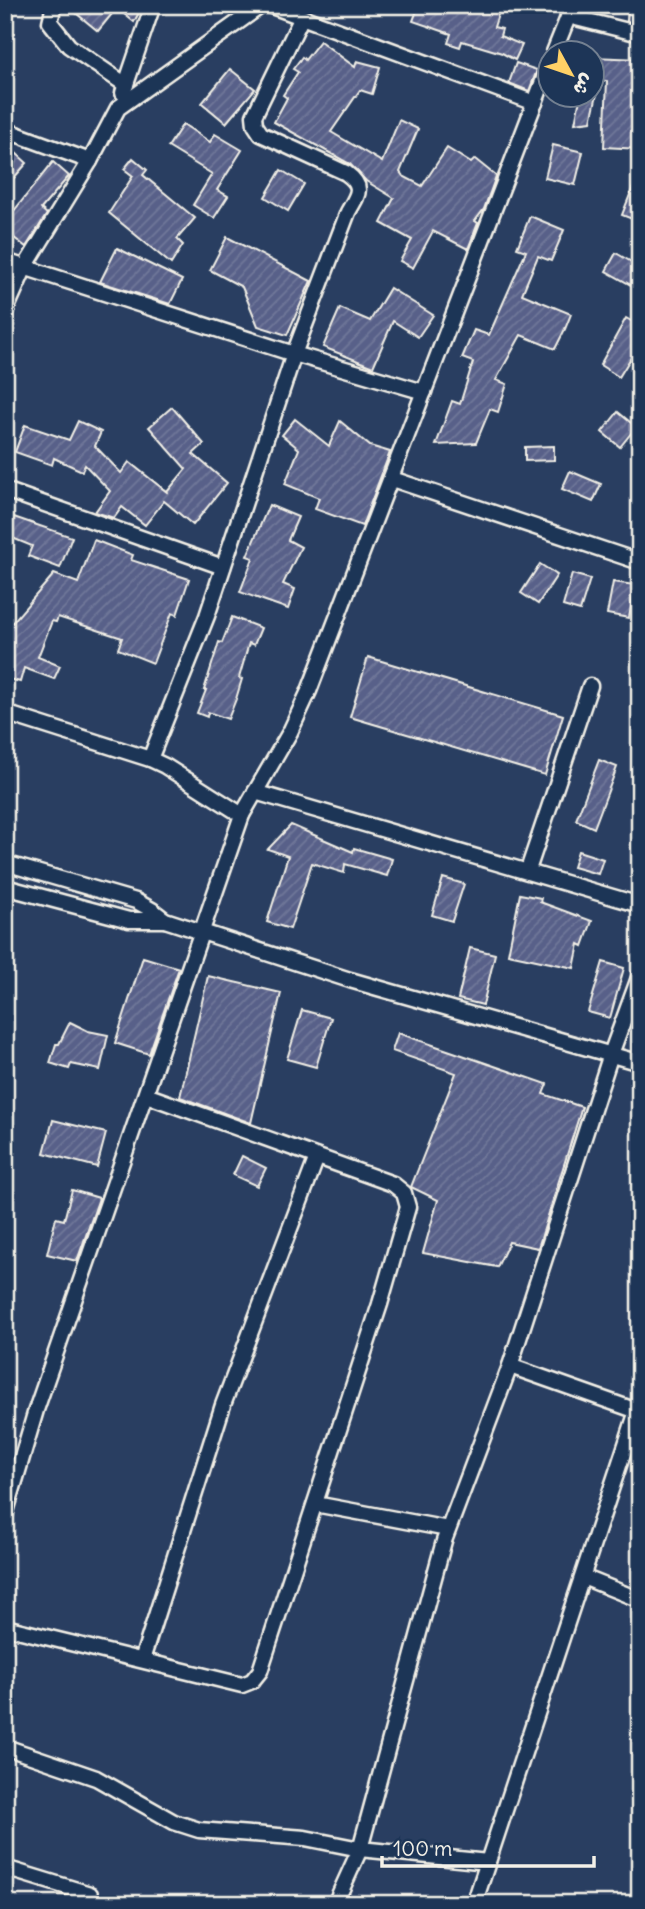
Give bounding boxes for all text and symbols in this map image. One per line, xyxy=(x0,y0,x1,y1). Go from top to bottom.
north arrow xyxy=(536,38,606,108)
text: ش xyxy=(568,69,600,101)
scale bar xyxy=(382,1825,594,1869)
text: 100 m xyxy=(393,1835,452,1862)

